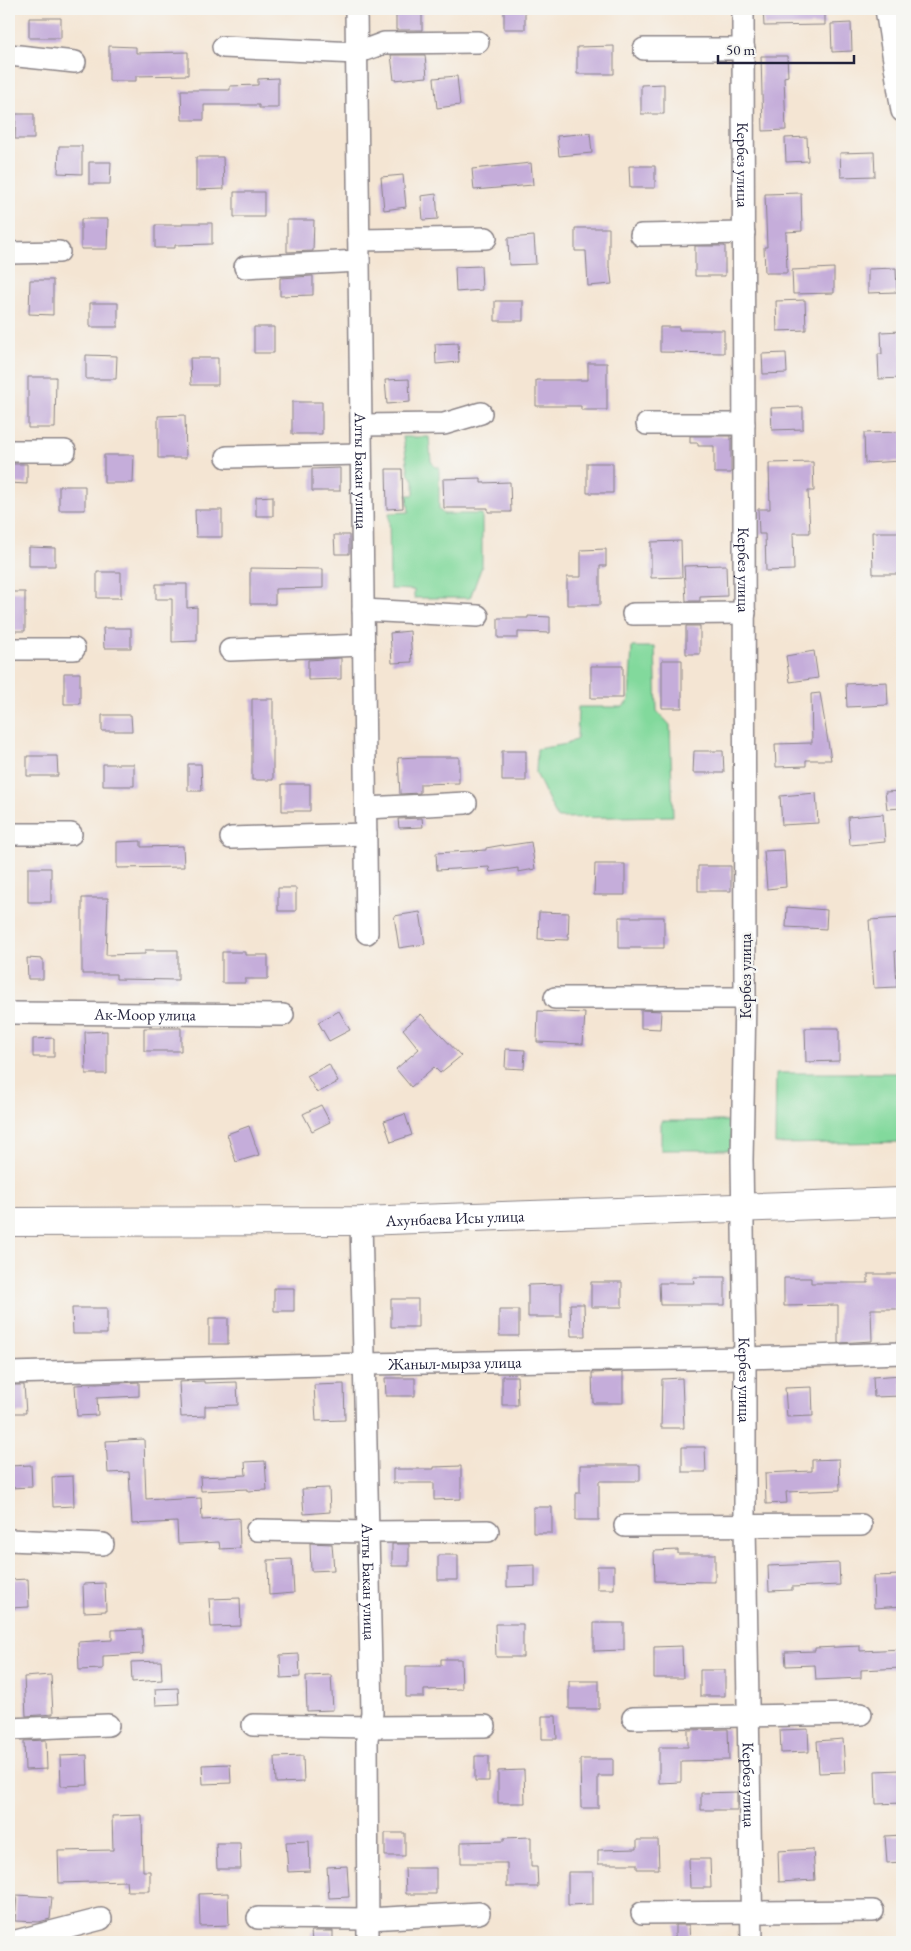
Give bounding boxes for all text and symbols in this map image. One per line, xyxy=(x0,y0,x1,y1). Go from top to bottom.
scale bar xyxy=(718,32,855,64)
text: 50 m xyxy=(726,40,755,59)
street label: Кербез улица xyxy=(732,122,753,208)
street label: Алты Бакан улица xyxy=(350,411,372,530)
street label: Кербез улица xyxy=(733,527,754,613)
street label: Кербез улица xyxy=(735,933,756,1019)
street label: Ак-Моор улица xyxy=(93,1004,197,1025)
street label: Ахунбаева Исы улица xyxy=(384,1205,525,1231)
street label: Кербез улица xyxy=(734,1337,755,1423)
street label: Жаныл-мырза улица xyxy=(387,1352,522,1375)
street label: Алты Бакан улица xyxy=(357,1522,380,1641)
street label: Кербез улица xyxy=(738,1742,760,1828)

